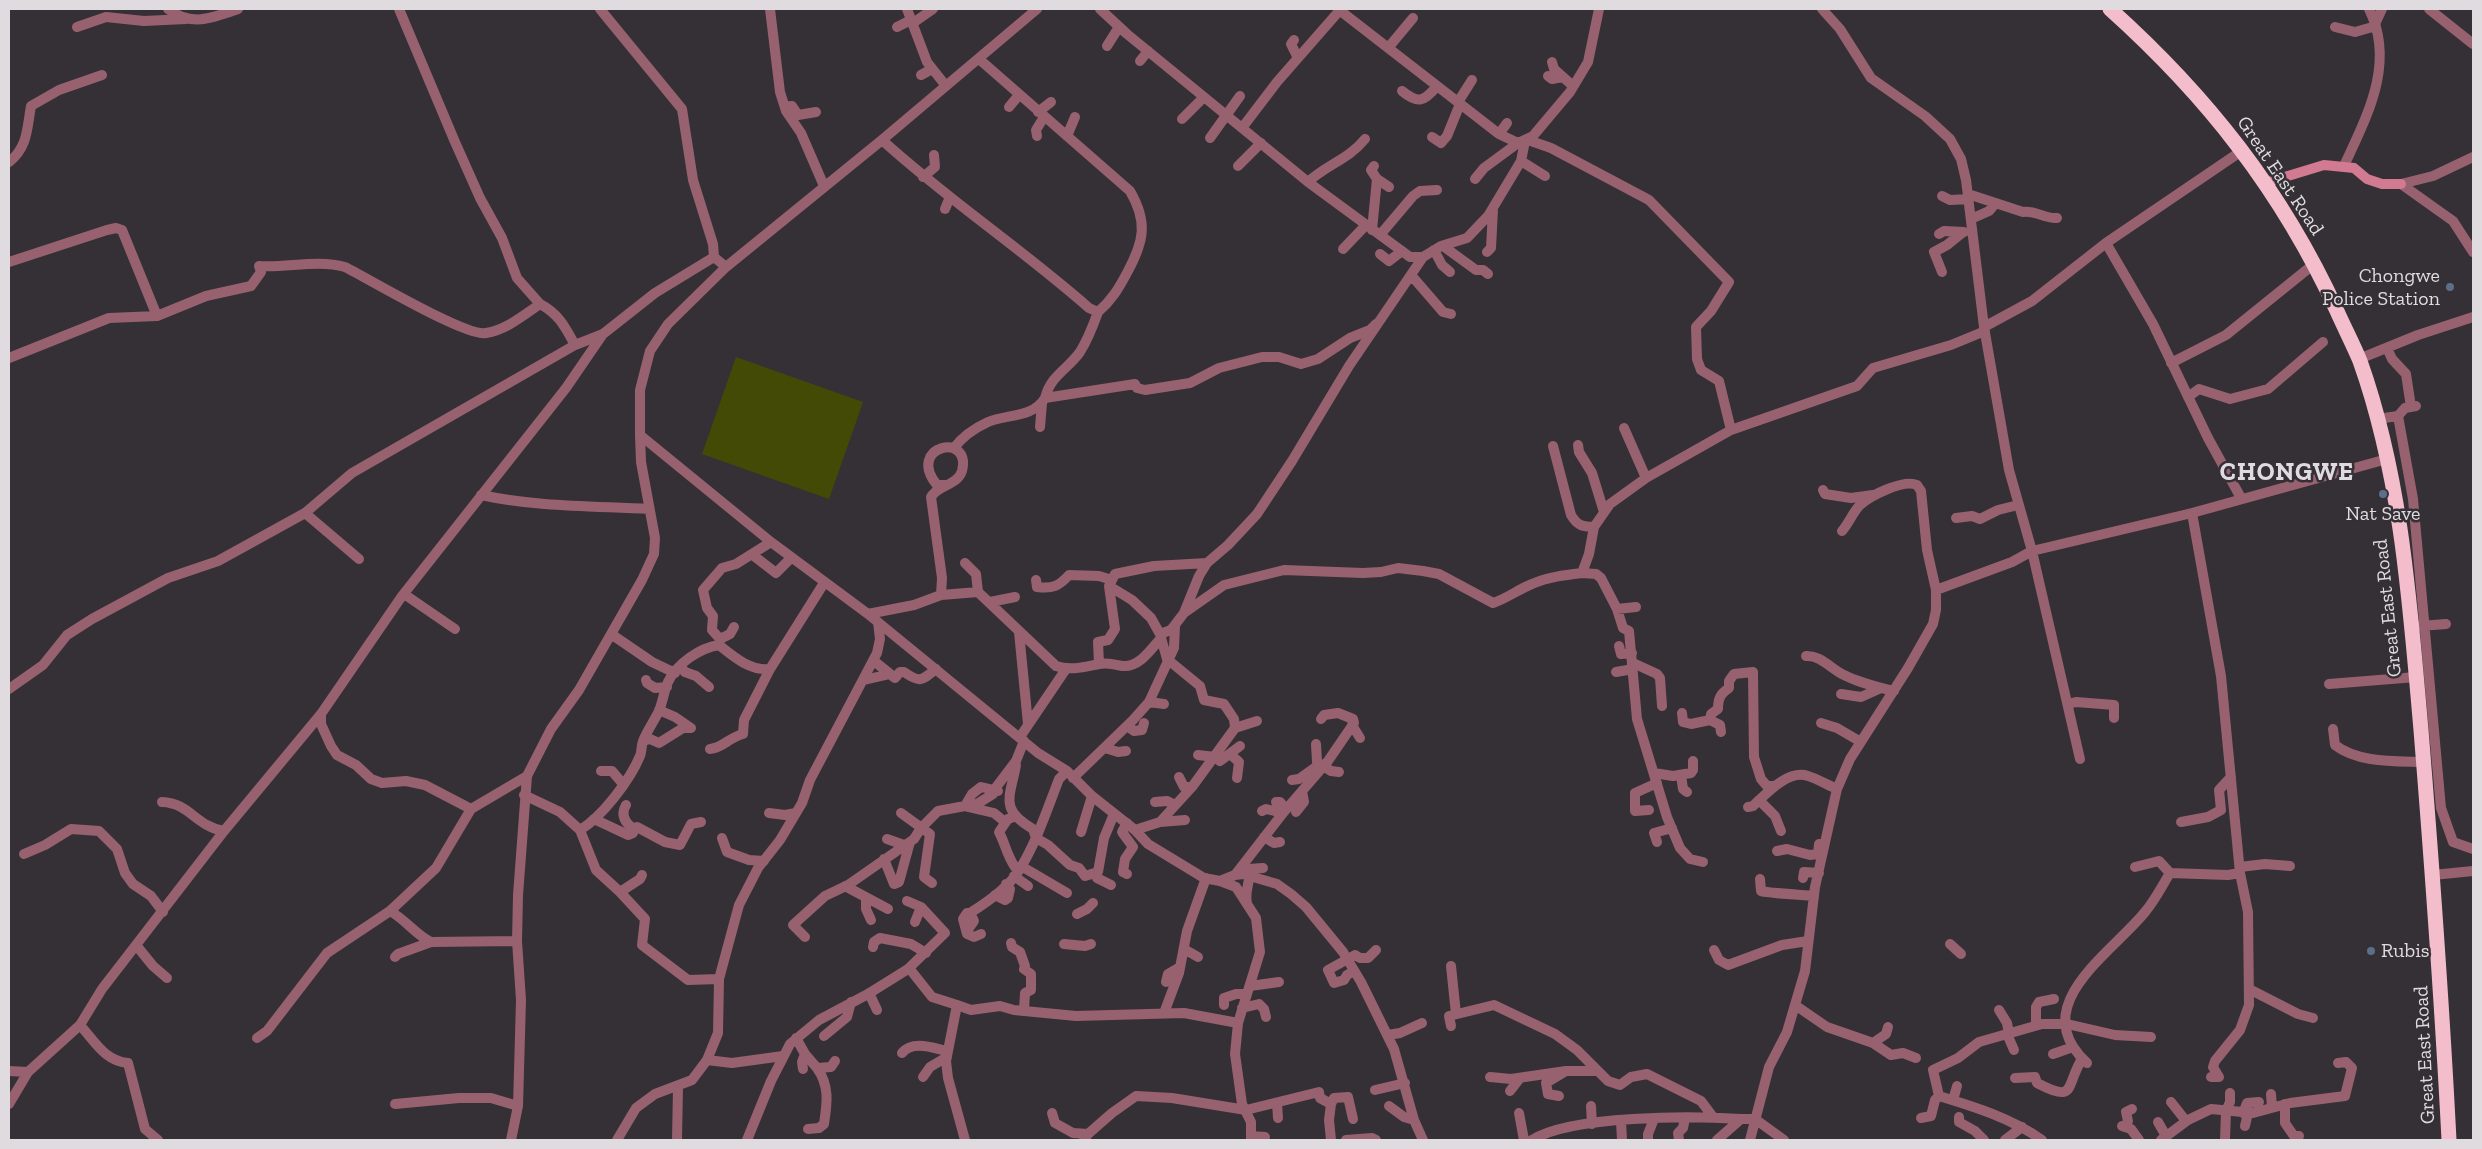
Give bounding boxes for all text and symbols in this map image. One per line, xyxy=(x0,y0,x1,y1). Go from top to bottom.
street label: Great East Road xyxy=(2231,112,2329,240)
place label: Chongwe Police Station xyxy=(2322,264,2440,311)
marker: Chongwe Police Station xyxy=(2444,281,2456,293)
district label: CHONGWE xyxy=(2219,458,2355,488)
marker: Nat Save xyxy=(2377,488,2389,500)
place label: Nat Save xyxy=(2345,502,2421,526)
street label: Great East Road xyxy=(2369,538,2407,678)
place label: Rubis xyxy=(2381,939,2430,963)
marker: Rubis xyxy=(2365,945,2377,957)
street label: Great East Road xyxy=(2409,985,2441,1125)

